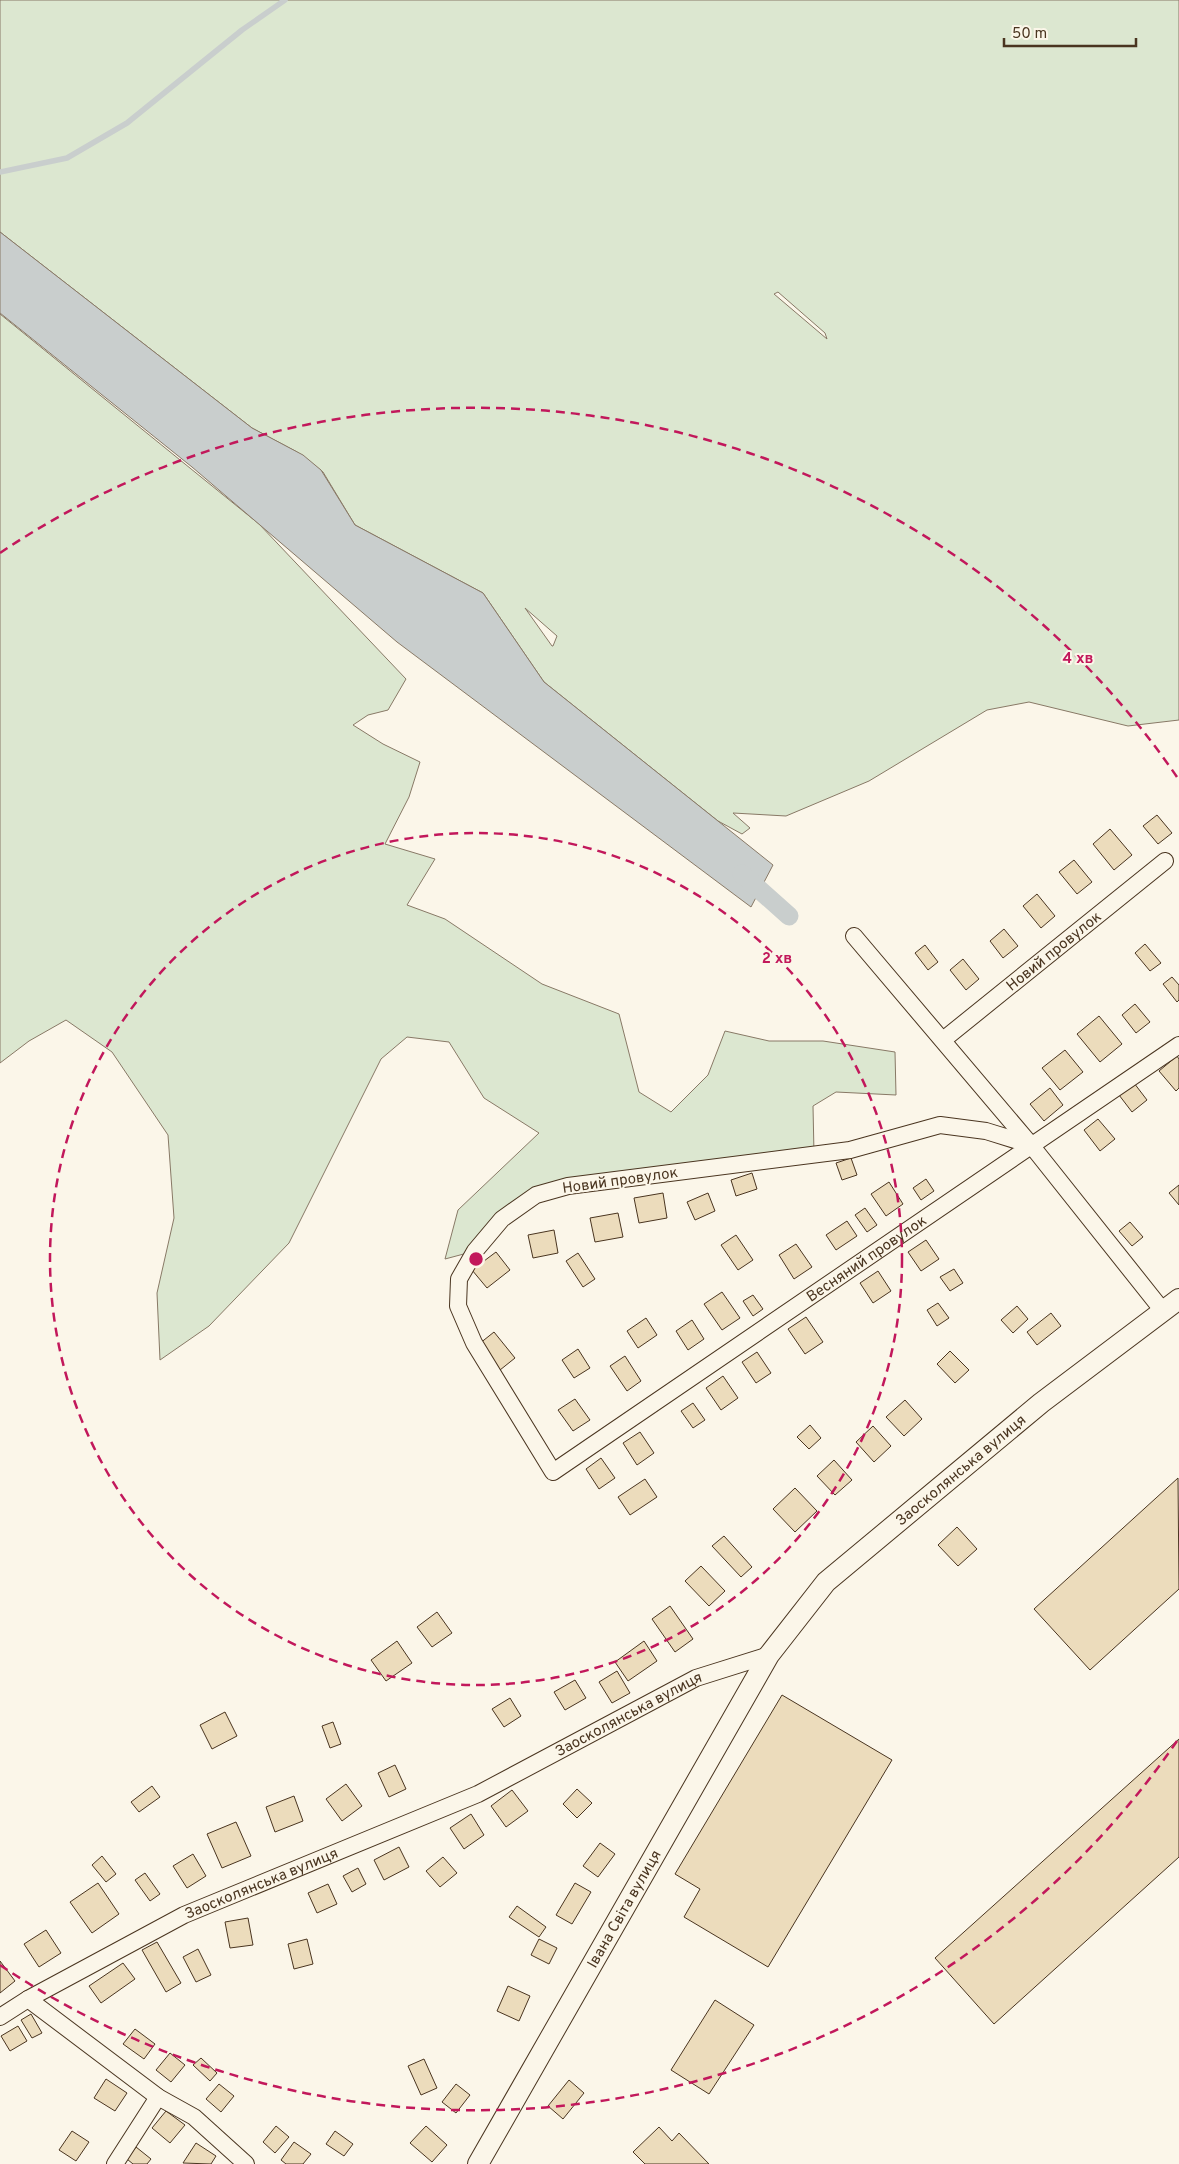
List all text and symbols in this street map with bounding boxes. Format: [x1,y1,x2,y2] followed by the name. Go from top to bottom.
[1004,15,1136,47] scale bar
[1012,25,1047,44] text: 50 m
[1063,650,1094,669] text: 4 хв
[1003,908,1106,996] street label: Новий провулок
[762,950,792,969] text: 2 хв
[561,1164,679,1199] street label: Новий провулок
[803,1212,931,1307] street label: Весняний провулок
[467,1250,485,1268] centre of rings
[892,1411,1031,1531] street label: Заосколянська вулиця
[552,1669,705,1762] street label: Заосколянська вулиця
[182,1845,341,1925] street label: Заосколянська вулиця
[584,1847,666,1972] street label: Івана Світа вулиця

